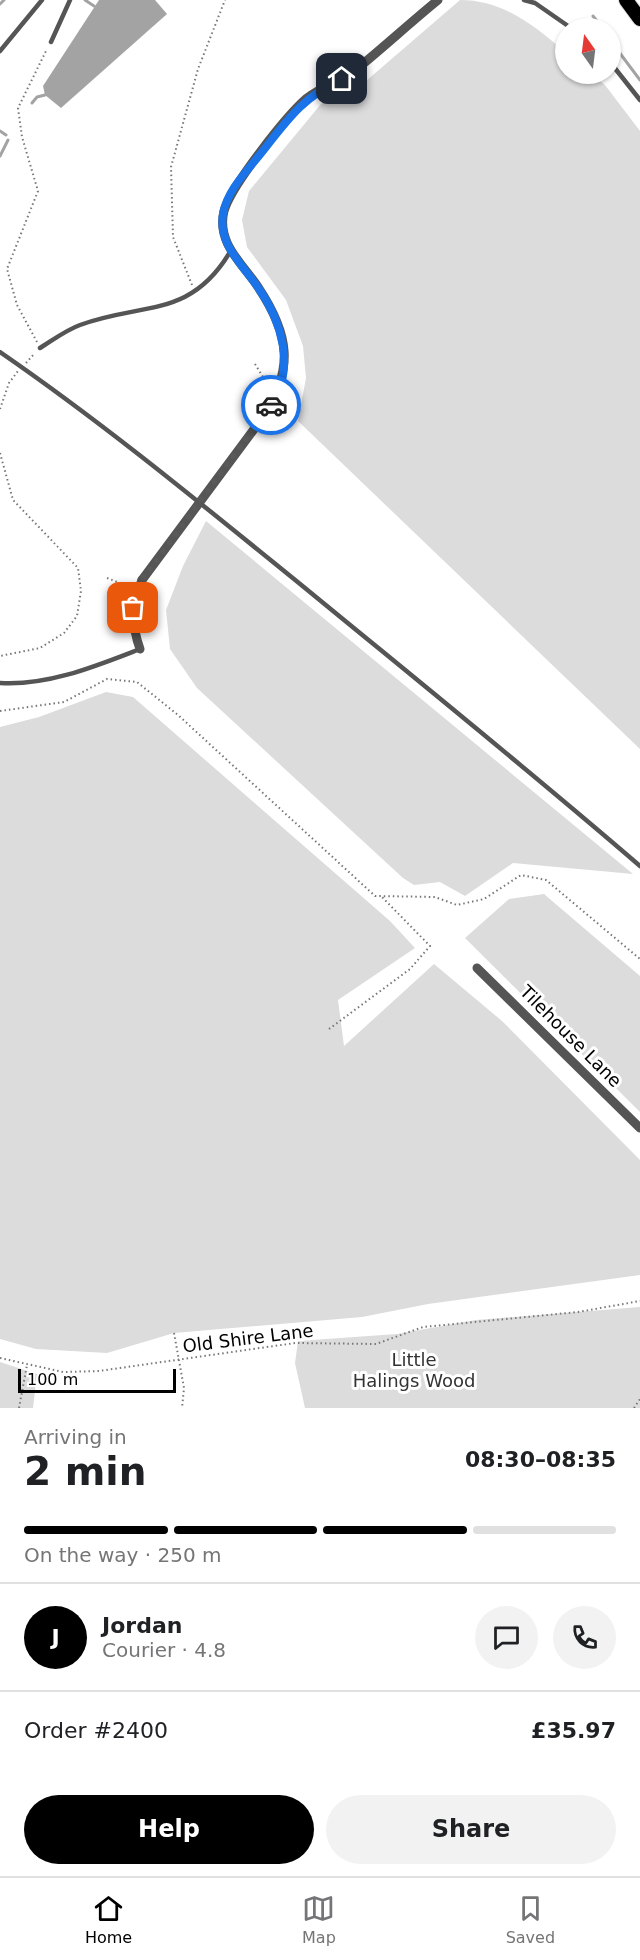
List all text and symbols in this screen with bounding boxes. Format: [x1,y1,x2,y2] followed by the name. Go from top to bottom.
[555,18,621,84] north arrow
[555,18,621,84] map controls
[316,53,367,104] pin
[325,62,358,95] icon: home
[241,375,301,435] courier
[255,389,288,422] icon: car
[107,582,158,633] pin
[116,591,149,624] icon: bag
[515,980,626,1091] street label: Tilehouse Lane
[181,1320,315,1356] street label: Old Shire Lane
[353,1349,475,1391] park label: Little Halings Wood
[18,1366,176,1394] scale bar
[27,1370,78,1389] text: 100 m
[24,1425,127,1449] text: Arriving in
[465,1447,616,1472] text: 08:30–08:35
[24,1449,146,1494] text: 2 min
[24,1543,222,1567] text: On the way · 250 m
[475,1606,538,1669] button: chat
[553,1606,616,1669] button: phone
[102,1613,182,1638] text: Jordan
[51,1625,60,1650] text: J
[102,1638,226,1662] text: Courier · 4.8
[24,1718,168,1743] text: Order #2400
[531,1718,616,1743] text: £35.97
[24,1795,314,1864] button: Help
[326,1795,616,1864] button: Share
[85,1892,132,1947] tab: Home
[302,1892,336,1947] tab: Map
[506,1892,555,1947] tab: Saved

